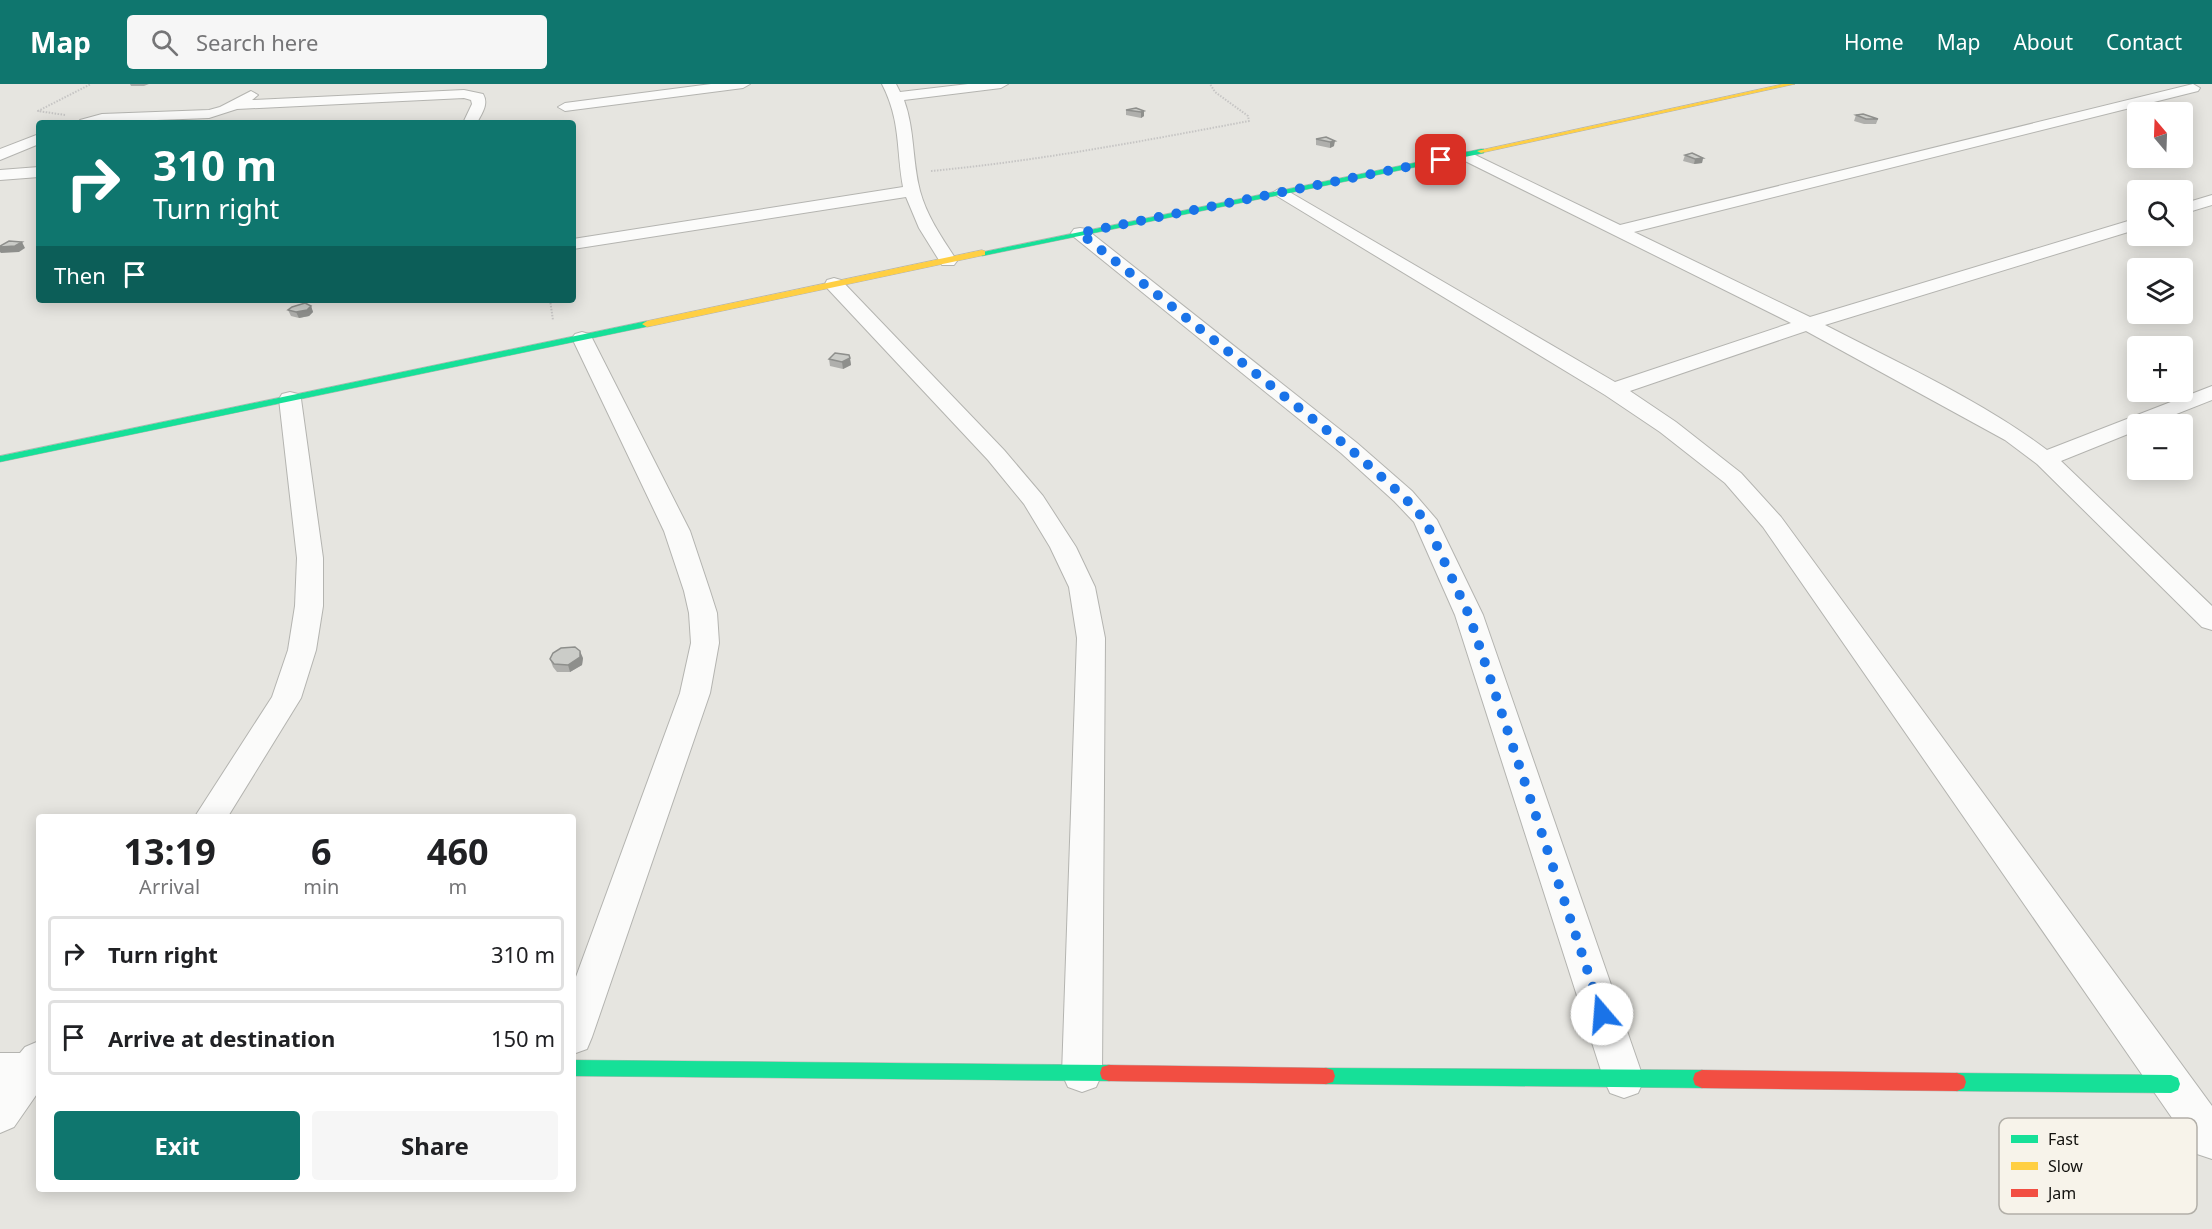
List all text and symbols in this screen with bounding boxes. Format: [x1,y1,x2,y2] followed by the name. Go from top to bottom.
[127,15,547,69] search box
[30,23,91,61] text: Map
[148,26,181,59] icon: search
[196,27,318,57] text: Search here
[1844,28,1904,56] text: Home
[1937,28,1980,56] text: Map
[2013,28,2073,56] text: About
[2106,28,2182,56] text: Contact
[2127,102,2193,168] north arrow
[2127,102,2193,480] map controls
[1415,134,1466,185] pin
[153,136,277,193] text: 310 m
[1424,143,1457,176] icon: arrive
[54,144,132,222] icon: right
[2127,180,2193,246] button: search
[153,190,279,227] text: Turn right
[118,258,151,291] icon: arrive
[2127,258,2193,324] button: layers
[54,260,106,290] text: Then
[2127,336,2193,402] button: +
[2127,414,2193,480] button: −
[123,827,216,876] text: 13:19
[311,827,332,876] text: 6
[427,827,489,876] text: 460
[139,873,200,900] text: Arrival
[303,873,339,900] text: min
[448,873,467,900] text: m
[57,937,90,970] icon: right
[108,939,218,969] text: Turn right
[491,939,555,969] text: 310 m
[1570,982,1634,1046] position arrow
[57,1021,90,1054] icon: arrive
[108,1023,335,1053] text: Arrive at destination
[491,1023,555,1053] text: 150 m
[54,1111,300,1180] button: Exit
[312,1111,558,1180] button: Share
[1999,1118,2197,1214] legend
[2048,1128,2079,1150] text: Fast
[2048,1155,2083,1177] text: Slow
[2046,1182,2076,1204] text: Jam

